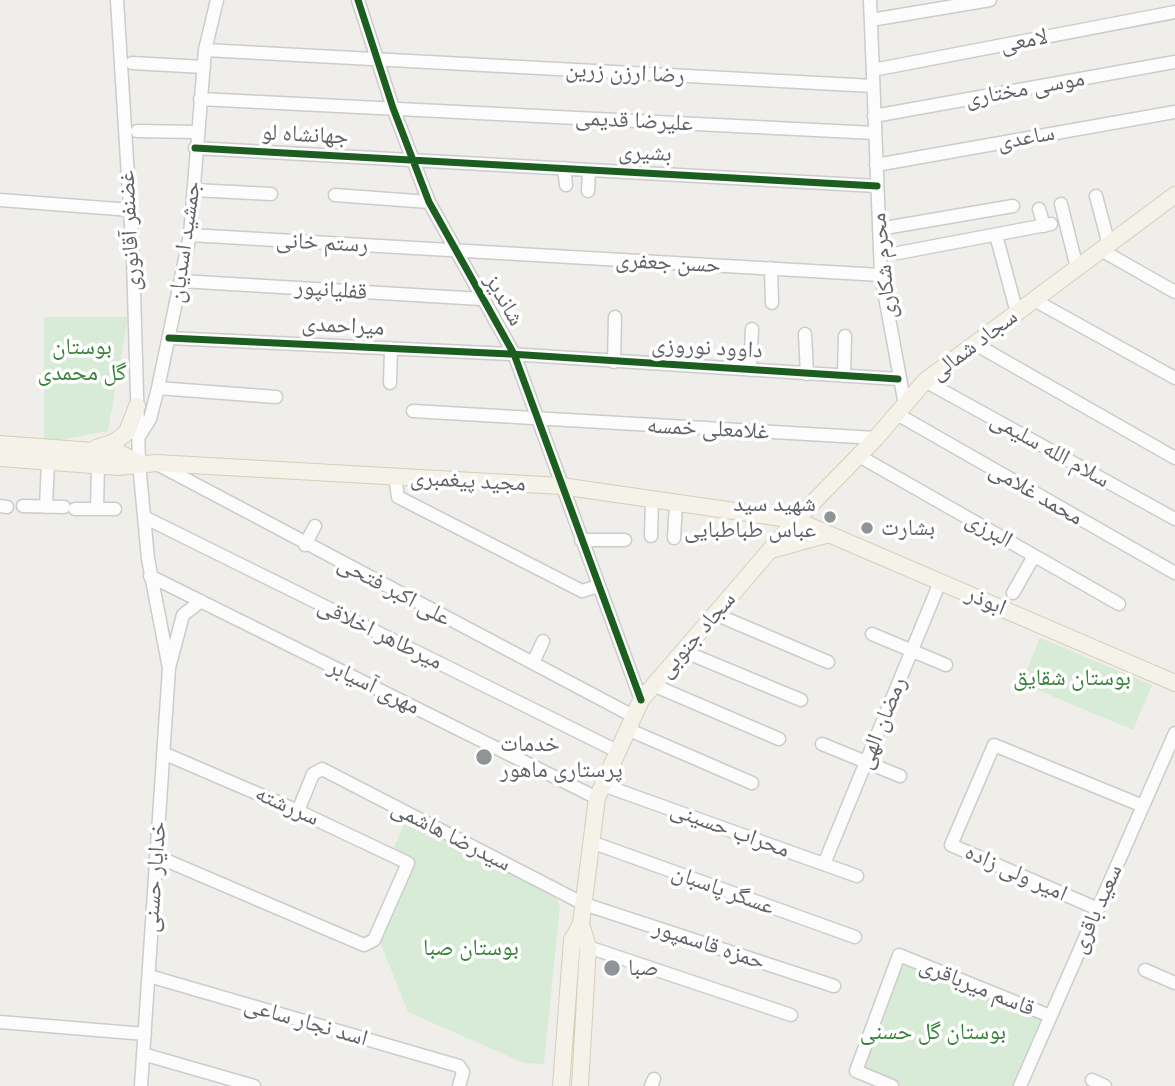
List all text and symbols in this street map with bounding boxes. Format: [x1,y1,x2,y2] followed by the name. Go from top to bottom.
[998,23,1050,59] street label: لامعی
[565,56,685,90] street label: رضا ارزن زرین
[963,65,1087,113] street label: موسی مختاری
[574,104,694,138] street label: علیرضا قدیمی
[261,119,349,151] street label: جهانشاه لو
[995,119,1057,157] street label: ساعدی
[618,138,672,168] street label: بشیری
[113,170,147,292] street label: غضنفر آقانوری
[163,179,207,305] street label: جمشید اسدیان
[865,212,903,320] street label: محرم شکاری
[275,227,369,259] street label: رستم خانی
[615,246,721,280] street label: حسن جعفری
[478,269,530,331] street label: شاندیز
[294,274,368,306] street label: قفلیانپور
[925,303,1023,387] street label: سجاد شمالی
[301,310,385,342] street label: میراحمدی
[651,331,763,365] street label: داوود نوروزی
[37,333,127,387] park label: بوستان گل محمدی
[986,406,1114,494] street label: سلام الله سلیمی
[646,412,770,446] street label: غلامعلی خمسه
[984,456,1088,532] street label: محمد غلامی
[409,464,527,498] street label: مجید پیغمبری
[684,490,816,544] place label: شهید سید عباس طباطبایی
[961,506,1017,554] street label: البرزی
[822,509,838,525] marker: شهید سید عباس طباطبایی
[881,514,935,542] place label: بشارت
[859,520,875,536] marker: بشارت
[333,550,455,632] street label: علی اکبر فتحی
[962,580,1010,622] street label: ابوذر
[652,586,742,684] street label: سجاد جنوبی
[313,592,447,676] street label: میرطاهر اخلاقی
[324,653,424,721] street label: مهری آسیابر
[1013,664,1131,692] park label: بوستان شقایق
[851,673,913,773] street label: رمضان الهی
[500,730,623,784] place label: خدمات پرستاری ماهور
[474,747,494,767] marker: خدمات پرستاری ماهور
[251,780,323,832] street label: سررشته
[387,794,515,878] street label: سیدرضا هاشمی
[667,796,793,864] street label: محراب حسینی
[137,820,173,934] street label: خدایار حسنی
[961,838,1071,908] street label: امیر ولی زاده
[668,859,778,921] street label: عسگر پاسبان
[1065,860,1129,958] street label: سعید باقری
[649,914,769,976] street label: حمزه قاسمپور
[423,934,519,962] park label: بوستان صبا
[915,951,1039,1023] street label: قاسم میرباقری
[628,954,659,982] place label: صبا
[602,958,622,978] marker: صبا
[241,991,371,1053] street label: اسد نجار ساعی
[860,1018,1006,1046] park label: بوستان گل حسنی

